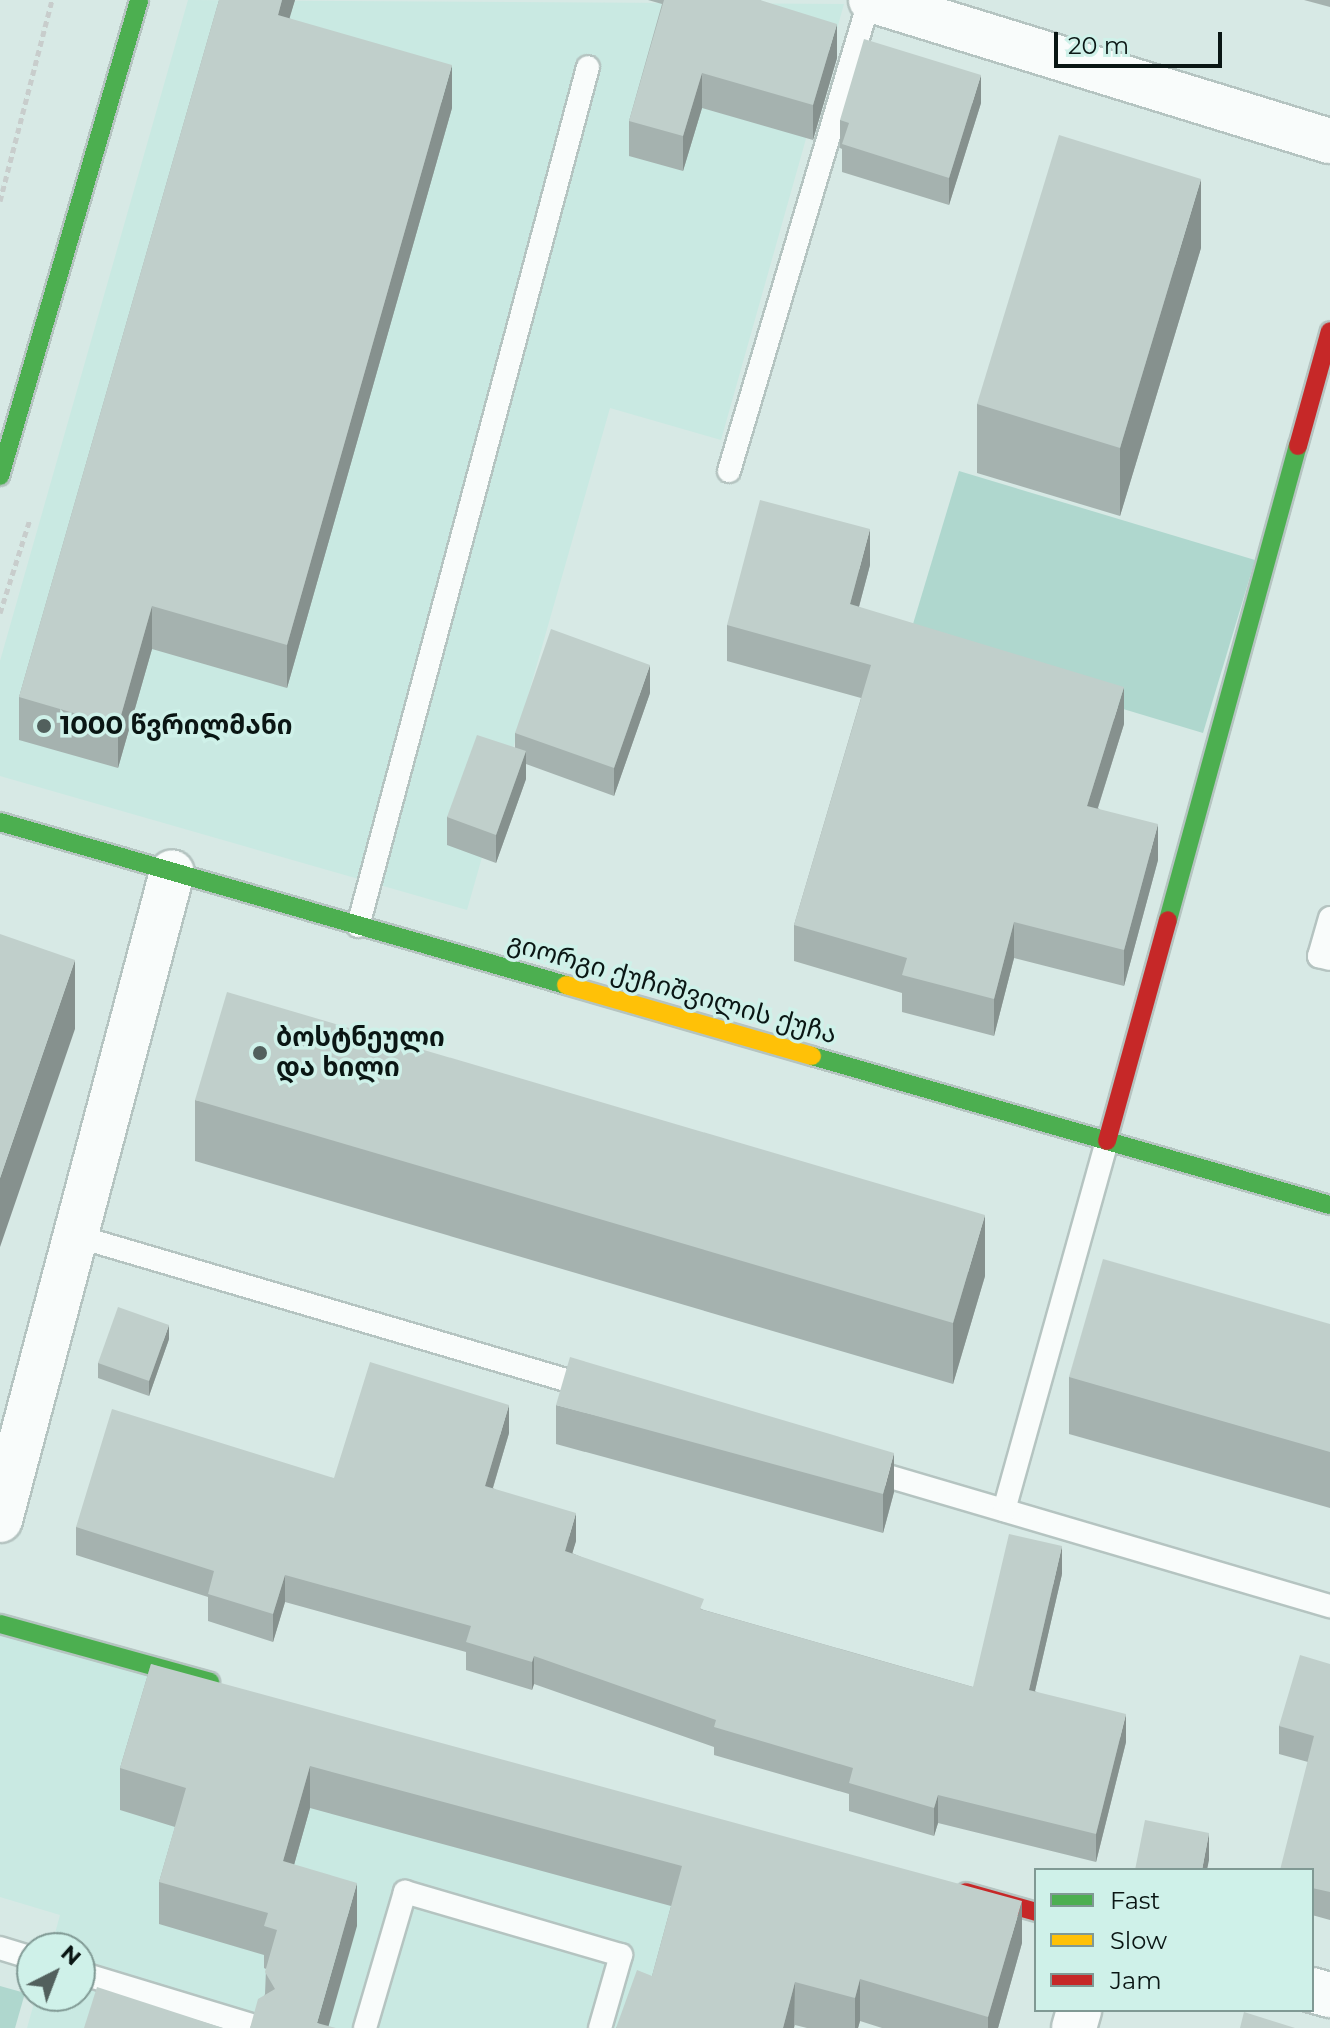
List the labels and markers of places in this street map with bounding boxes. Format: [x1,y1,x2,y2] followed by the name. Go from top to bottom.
[60,710,293,742] place label: 1000 წვრილმანი
[35,717,53,735] marker: 1000 წვრილმანი
[276,1022,445,1084] place label: ბოსტნეული და ხილი
[251,1044,269,1062] marker: ბოსტნეული და ხილი

